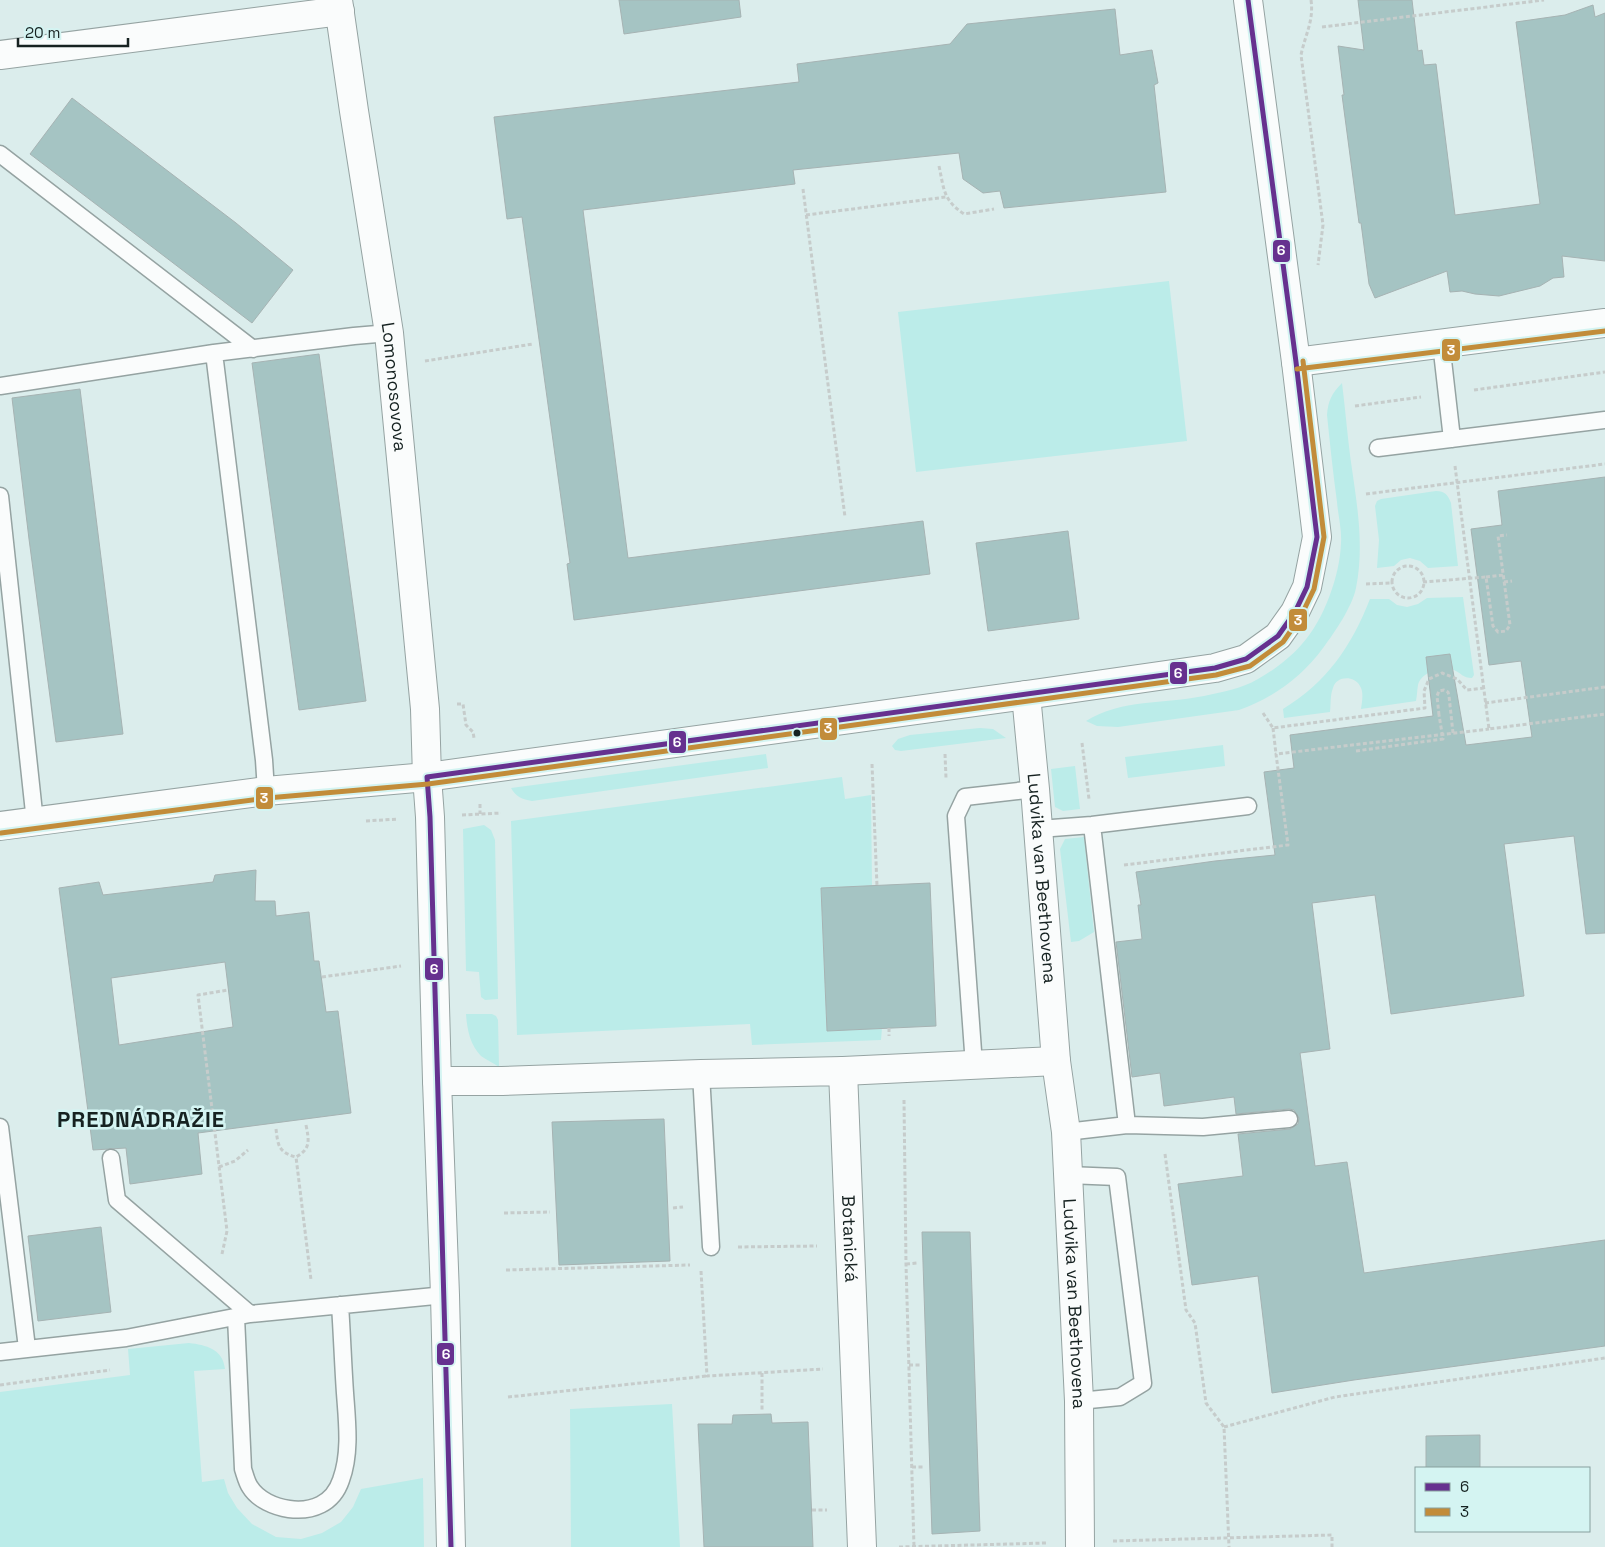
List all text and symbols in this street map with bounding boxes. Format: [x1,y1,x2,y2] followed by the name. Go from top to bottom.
[18,15,128,47] scale bar
[25,23,60,42] text: 20 m
[1272,239,1291,263] line badge: 6
[1277,241,1286,259] text: 6
[376,320,412,453] street label: Lomonosovova
[1441,338,1461,362] line badge: 3
[1447,341,1455,359] text: 3
[1288,608,1308,632] line badge: 3
[1294,611,1302,629] text: 3
[1169,661,1188,685] line badge: 6
[1174,664,1183,682] text: 6
[819,717,838,741] line badge: 3
[824,719,832,737] text: 3
[792,728,802,738] unlabelled marker
[668,730,687,754] line badge: 6
[673,733,682,751] text: 6
[1023,772,1062,984] street label: Ludvika van Beethovena
[255,786,274,810] line badge: 3
[260,789,268,807] text: 3
[424,957,444,981] line badge: 6
[430,960,439,978] text: 6
[57,1105,225,1133] district label: PREDNÁDRAŽIE
[837,1195,863,1283] street label: Botanická
[1058,1198,1091,1409] street label: Ludvika van Beethovena
[436,1342,455,1366] line badge: 6
[442,1345,451,1363] text: 6
[1415,1467,1590,1532] legend
[1460,1477,1469,1496] text: 6
[1460,1502,1469,1521] text: 3

